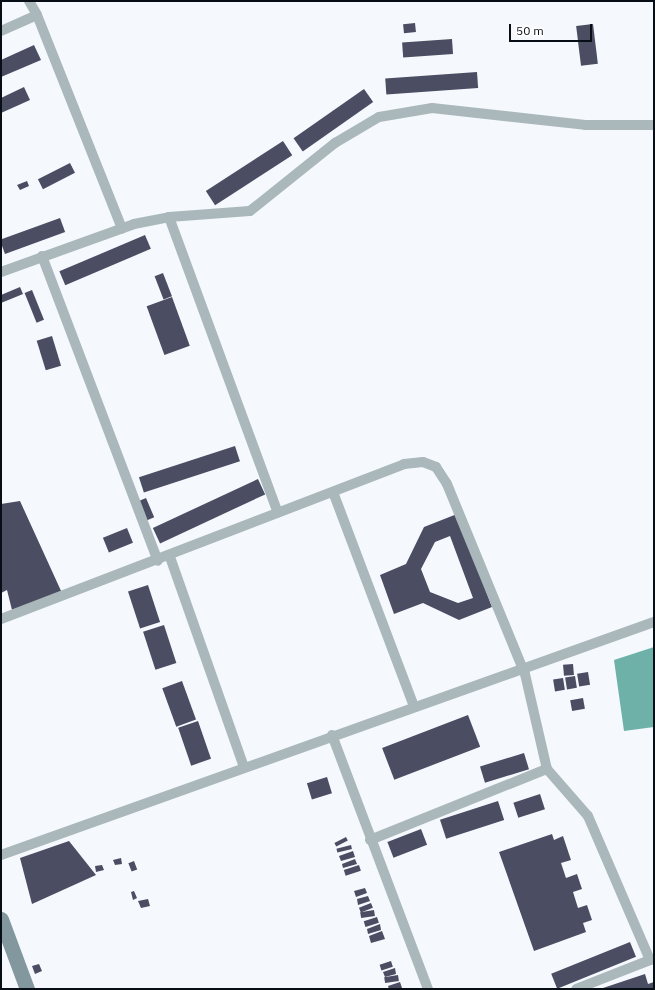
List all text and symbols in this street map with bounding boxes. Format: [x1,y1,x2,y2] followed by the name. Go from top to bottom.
[511,16,594,42] scale bar
[516,23,544,38] text: 50 m

